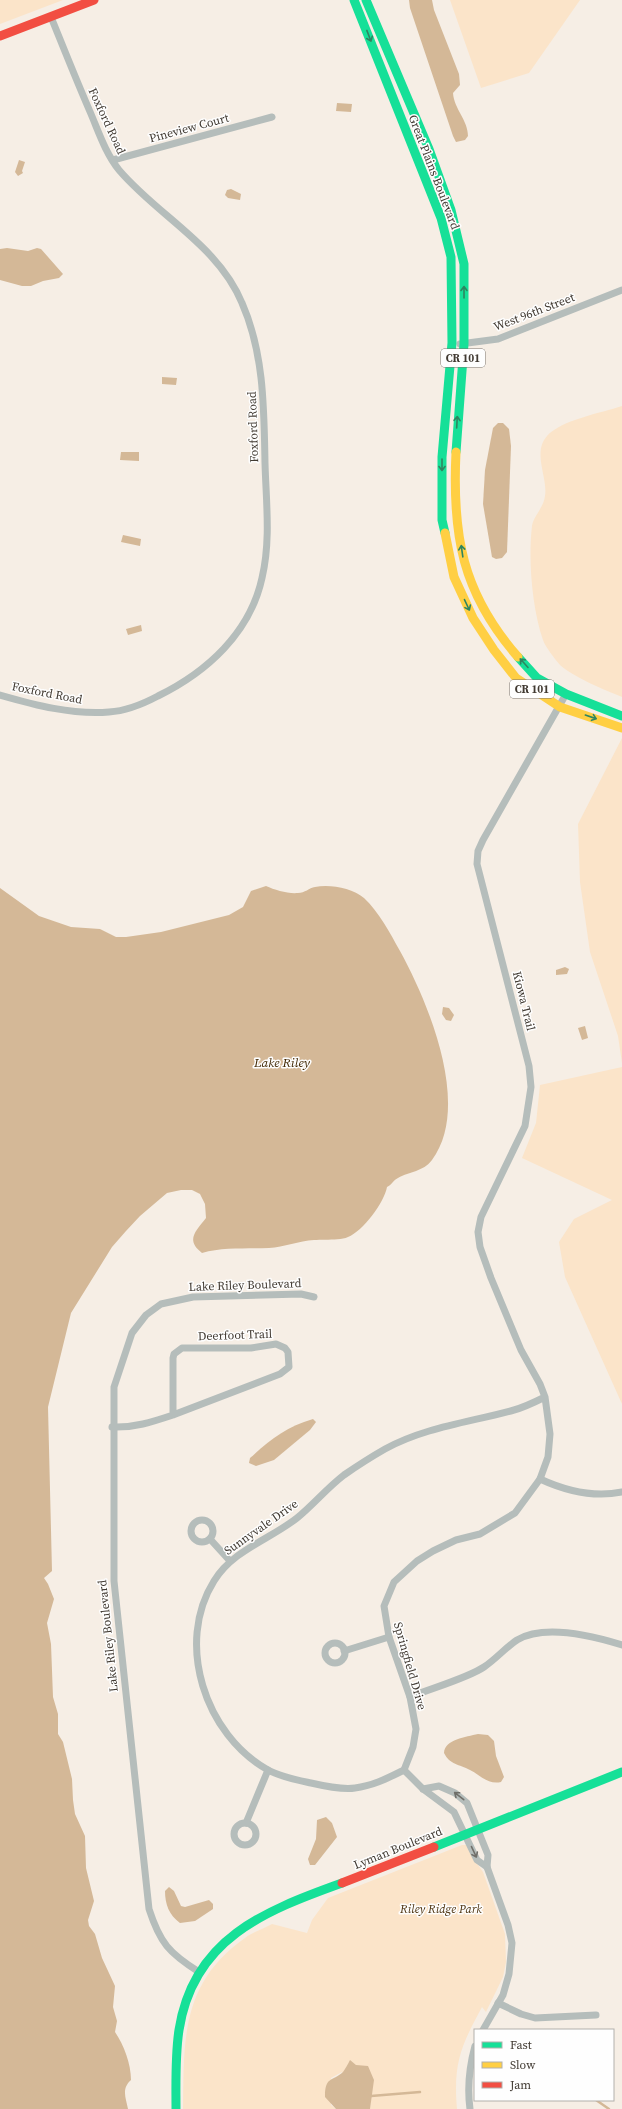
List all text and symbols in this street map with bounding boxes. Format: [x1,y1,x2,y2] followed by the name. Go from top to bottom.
[365,30,373,42] one-way arrow
[85,85,129,157] street label: Foxford Road
[147,110,231,146] street label: Pineview Court
[405,112,463,232] street label: Great Plains Boulevard
[460,286,468,299] one-way arrow
[491,289,577,335] street label: West 96th Street
[441,349,485,367] road number: CR 101
[244,391,262,463] street label: Foxford Road
[454,416,461,429] one-way arrow
[438,458,446,471] one-way arrow
[458,545,466,558] one-way arrow
[464,599,472,611] one-way arrow
[519,658,529,668] one-way arrow
[10,678,84,708] street label: Foxford Road
[510,680,554,698] road number: CR 101
[584,714,597,721] one-way arrow
[509,970,539,1033] street label: Kiowa Trail
[253,1054,311,1071] water label: Lake Riley
[188,1275,302,1295] street label: Lake Riley Boulevard
[197,1326,273,1344] street label: Deerfoot Trail
[221,1496,301,1558] street label: Sunnyvale Drive
[94,1579,122,1693] street label: Lake Riley Boulevard
[390,1620,430,1712] street label: Springfield Drive
[454,1792,465,1801] one-way arrow
[351,1823,445,1873] street label: Lyman Boulevard
[471,1846,478,1858] one-way arrow
[399,1901,482,1917] park label: Riley Ridge Park
[474,2029,614,2101] legend
[510,2037,532,2053] text: Fast
[510,2057,536,2073] text: Slow
[509,2077,531,2093] text: Jam

